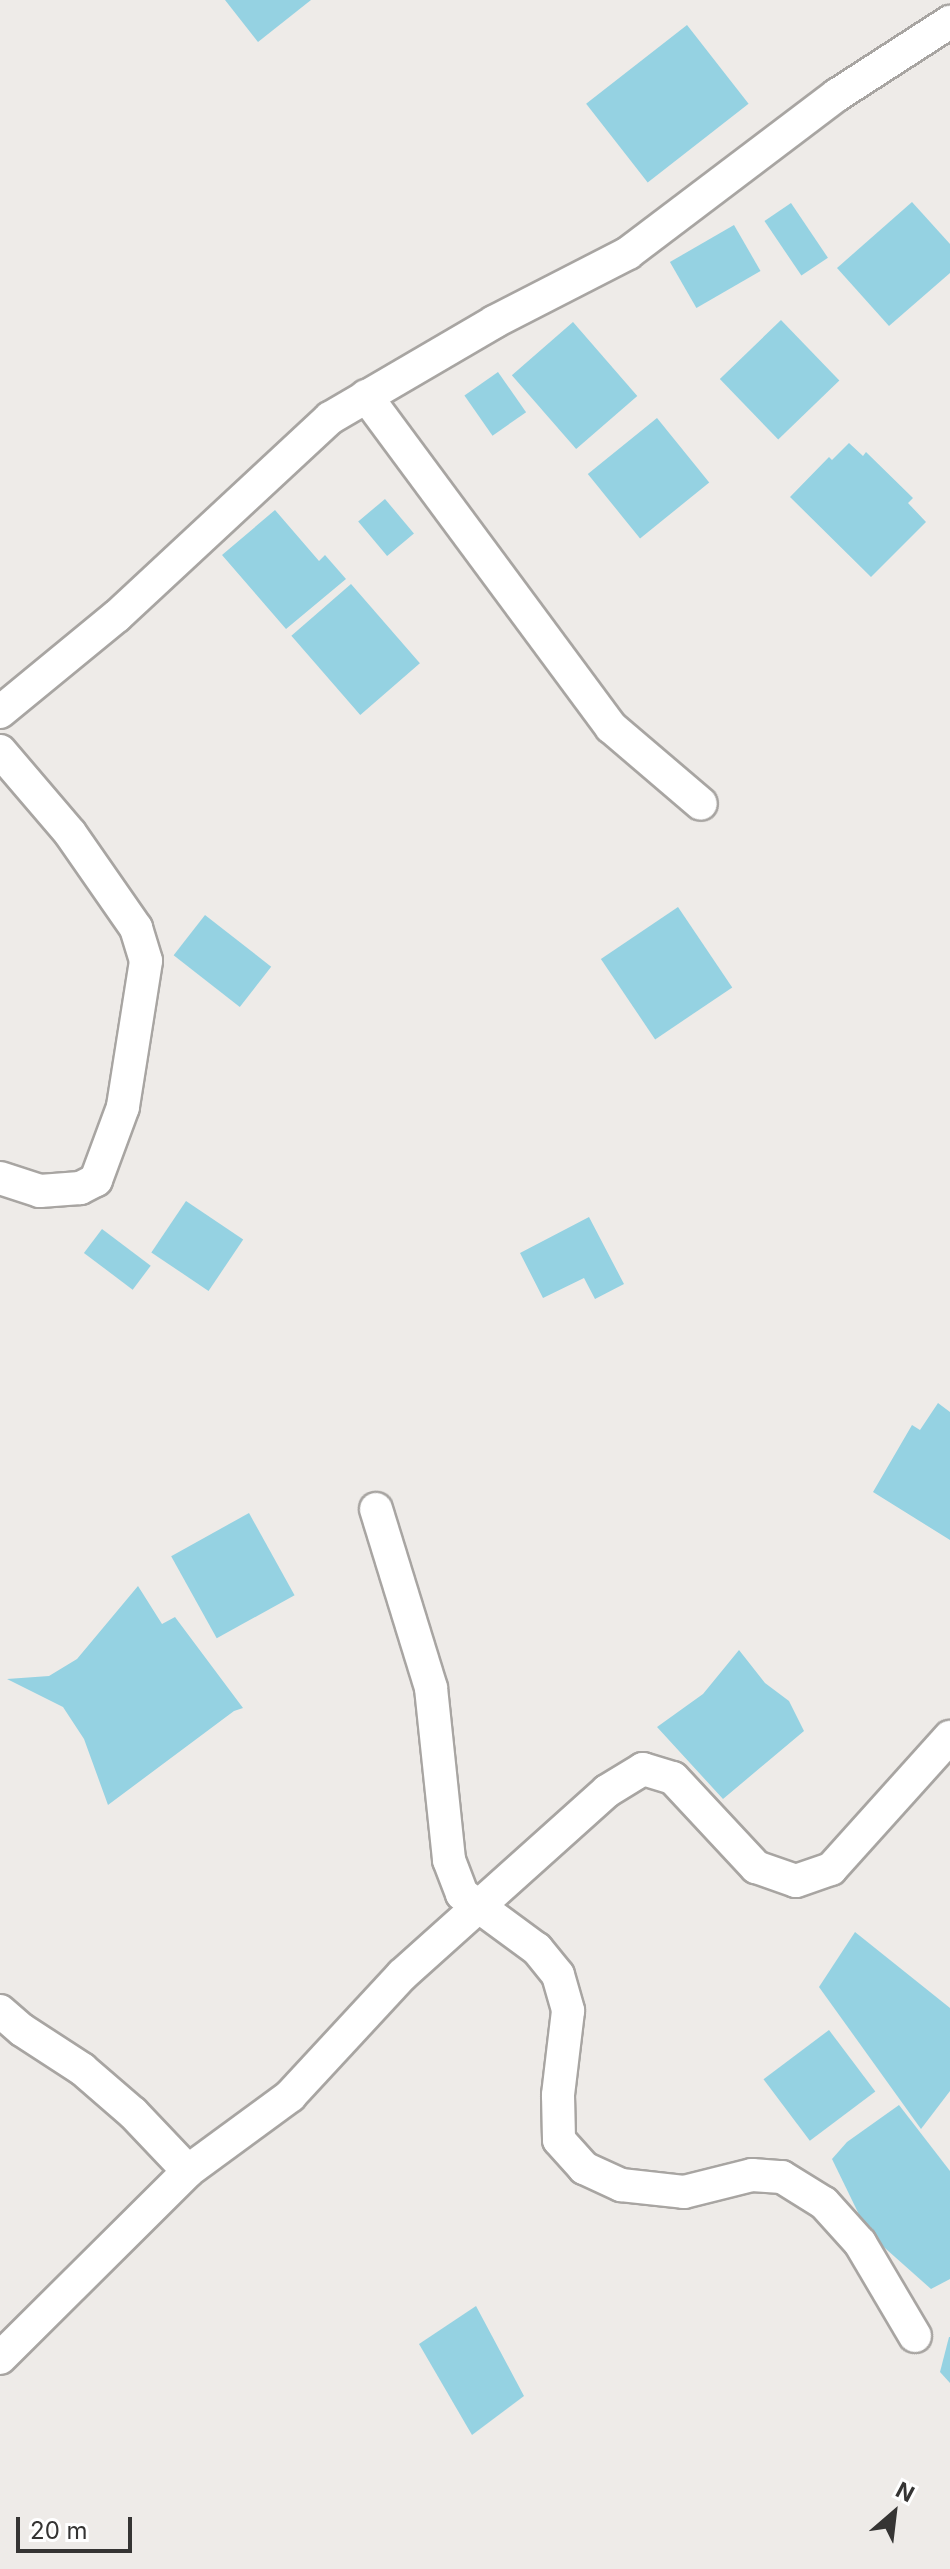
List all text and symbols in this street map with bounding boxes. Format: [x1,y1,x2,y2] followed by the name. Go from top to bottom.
[854,2473,934,2553] north arrow
[892,2476,919,2507] text: N
[20,2501,136,2551] scale bar
[30,2516,88,2545] text: 20 m

